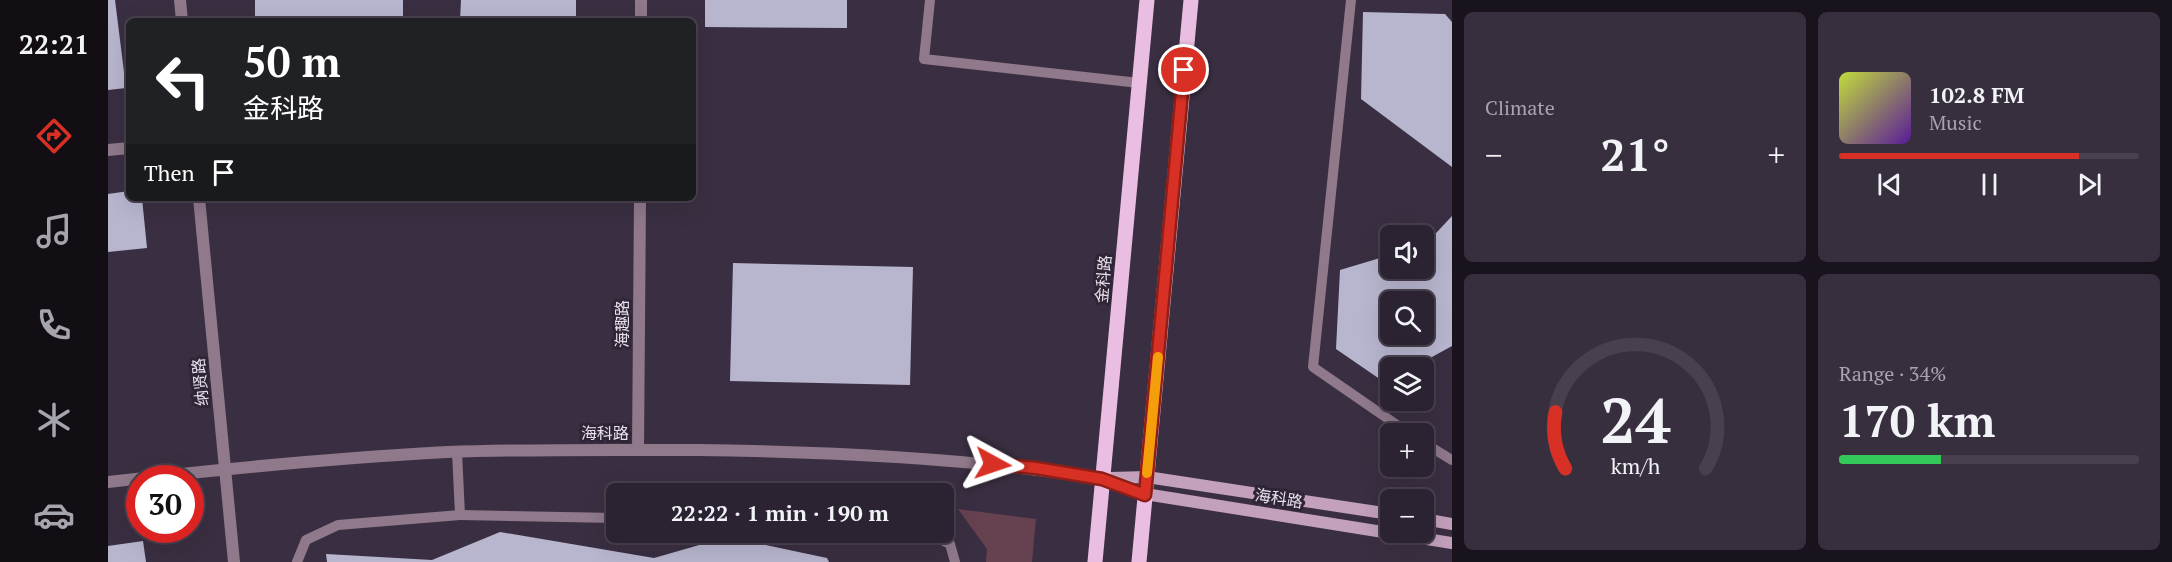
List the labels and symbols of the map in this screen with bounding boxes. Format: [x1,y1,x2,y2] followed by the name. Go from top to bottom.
[1158,44,1209,95] pin
[1090,254,1116,304] street label: 金科路
[611,300,633,348] street label: 海趣路
[187,357,213,407] street label: 纳贤路
[581,422,629,444] street label: 海科路
[961,432,1025,496] position arrow
[126,465,204,543] speed limit sign: 30
[1254,483,1304,513] street label: 海科路

